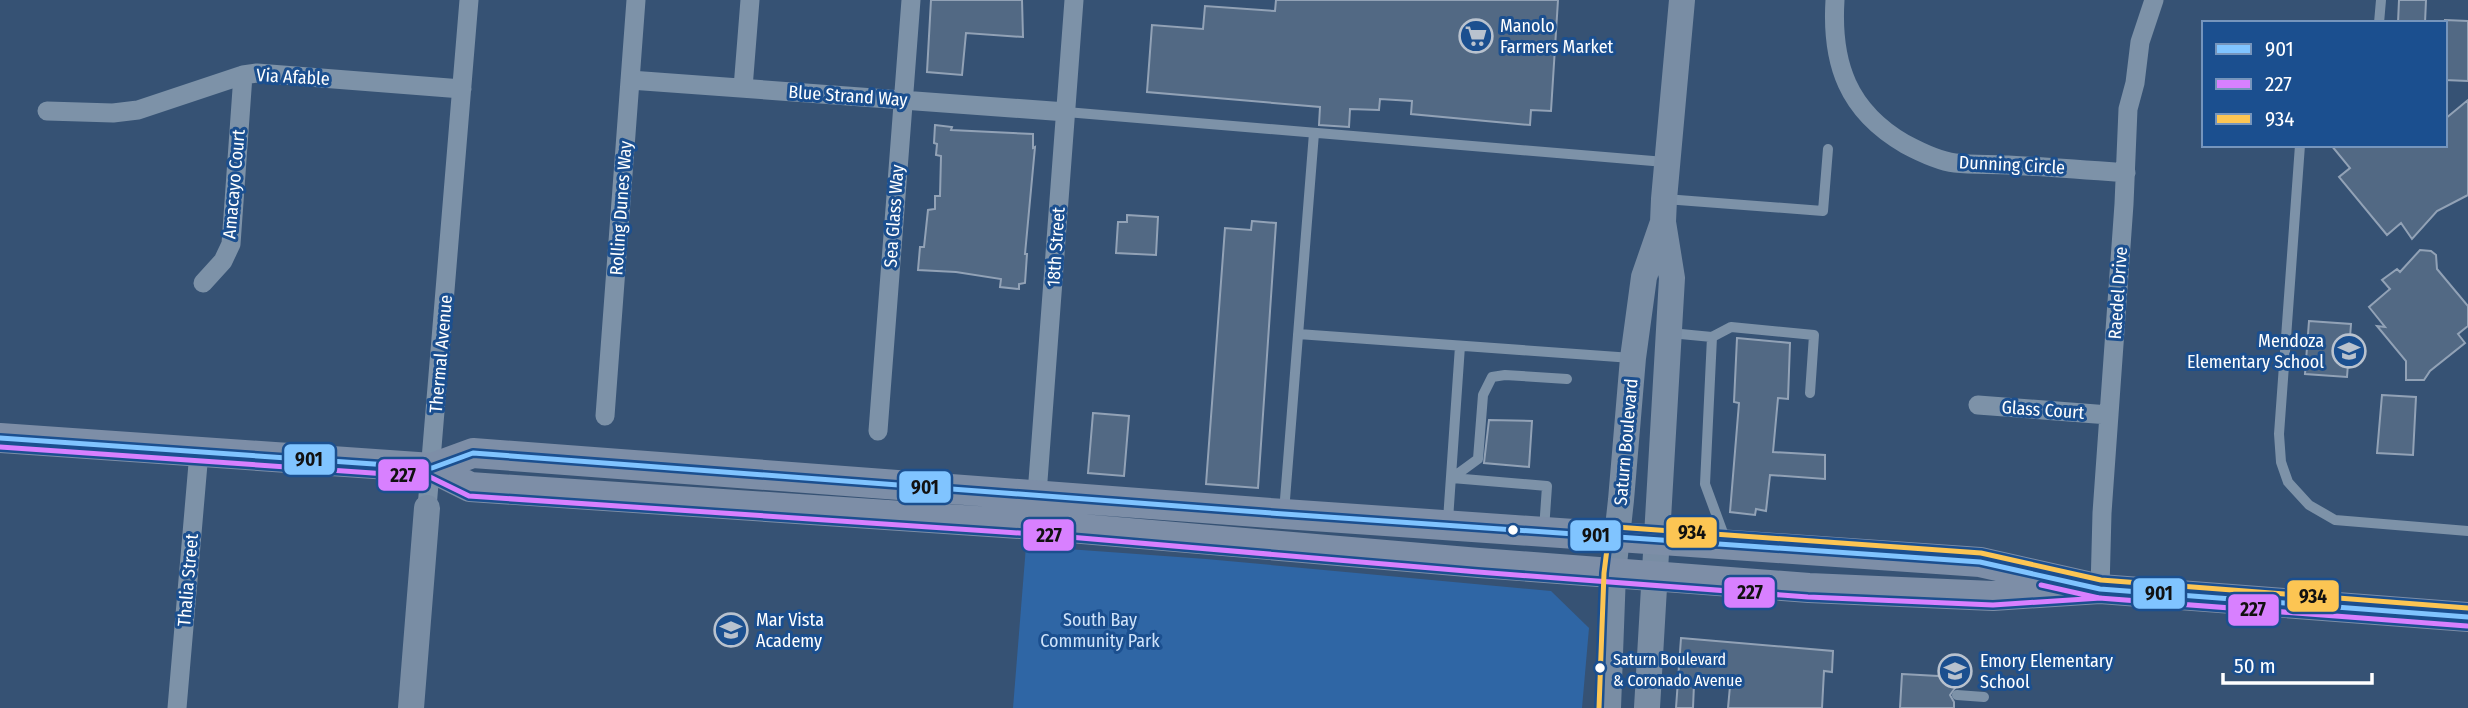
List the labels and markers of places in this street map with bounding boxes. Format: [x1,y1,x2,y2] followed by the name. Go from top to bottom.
[1500,15,1614,58] place label: Manolo Farmers Market
[1457,17,1495,55] supermarket icon: Manolo Farmers Market
[2187,330,2324,373] place label: Mendoza Elementary School
[2330,332,2368,370] school or university icon: Mendoza Elementary School
[1506,523,1520,537] unlabelled marker
[756,609,824,652] place label: Mar Vista Academy
[712,611,750,649] school or university icon: Mar Vista Academy
[1613,650,1742,690] place label: Saturn Boulevard & Coronado Avenue
[1980,650,2113,693] place label: Emory Elementary School
[1936,652,1974,690] school or university icon: Emory Elementary School
[1593,661,1607,675] marker: Saturn Boulevard & Coronado Avenue

